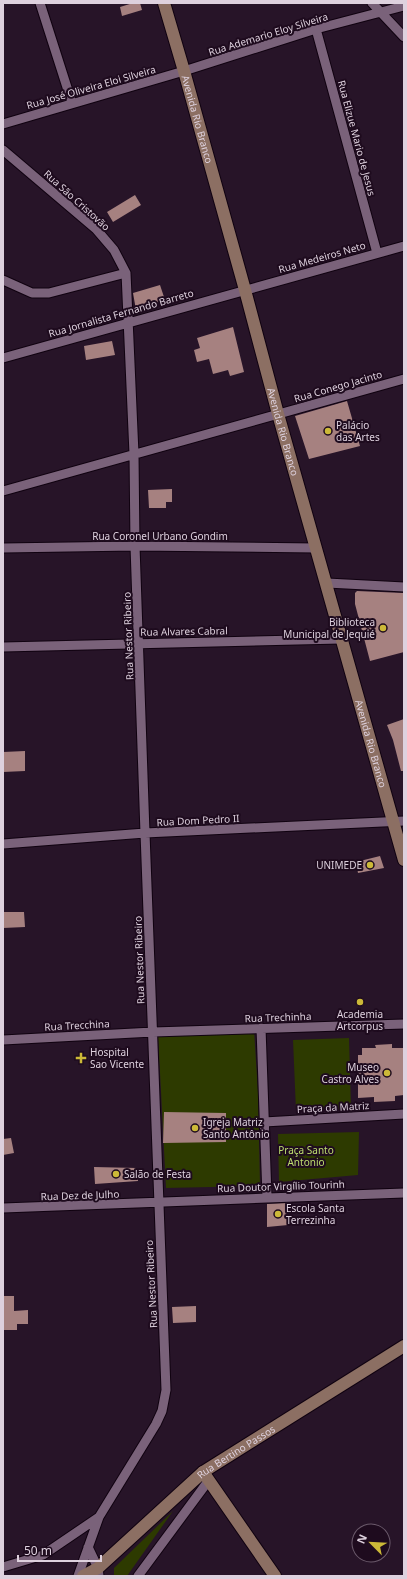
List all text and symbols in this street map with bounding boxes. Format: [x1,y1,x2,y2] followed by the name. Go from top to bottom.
[207,9,329,59] street label: Rua Ademario Eloy Silveira
[25,62,157,112] street label: Rua José Oliveira Eloi Silveira
[179,74,216,165] street label: Avenida Rio Branco
[335,79,379,197] street label: Rua Elizue Mario de Jesus
[41,167,113,233] street label: Rua São Cristovão
[277,238,367,276] street label: Rua Medeiros Neto
[47,286,195,340] street label: Rua Jornalista Fernando Barreto
[292,367,384,405] street label: Rua Conego Jacinto
[264,386,302,477] street label: Avenida Rio Branco
[336,418,380,444] place label: Palácio das Artes
[323,426,333,436] marker: Palácio das Artes
[92,529,228,543] street label: Rua Coronel Urbano Gondim
[119,592,137,680] street label: Rua Nestor Ribeiro
[283,615,375,641] place label: Biblioteca Municipal de Jequié
[140,623,228,639] street label: Rua Alvares Cabral
[378,623,388,633] marker: Biblioteca Municipal de Jequié
[352,698,390,789] street label: Avenida Rio Branco
[156,811,240,829] street label: Rua Dom Pedro II
[316,858,362,872] place label: UNIMEDE
[365,860,375,870] marker: UNIMEDE
[130,916,148,1004] street label: Rua Nestor Ribeiro
[355,997,365,1007] marker: Academia Artcorpus
[337,1007,383,1033] place label: Academia Artcorpus
[244,1009,312,1025] street label: Rua Trechinha
[44,1016,110,1034] street label: Rua Trecchina
[90,1045,145,1071] place label: Hospital Sao Vicente
[75,1052,87,1064] marker: Hospital Sao Vicente
[322,1060,379,1086] place label: Museo Castro Alves
[382,1068,392,1078] marker: Museo Castro Alves
[296,1098,370,1116] street label: Praça da Matriz
[203,1115,270,1141] place label: Igreja Matriz Santo Antônio
[190,1123,200,1133] marker: Igreja Matriz Santo Antônio
[278,1143,334,1169] park label: Praça Santo Antonio
[124,1167,191,1181] place label: Salão de Festa
[111,1169,121,1179] marker: Salão de Festa
[217,1177,345,1195] street label: Rua Doutor Virgílio Tourinh
[40,1187,120,1203] street label: Rua Dez de Julho
[286,1201,345,1227] place label: Escola Santa Terrezinha
[273,1209,283,1219] marker: Escola Santa Terrezinha
[142,1240,160,1328] street label: Rua Nestor Ribeiro
[194,1421,278,1481] street label: Rua Bertino Passos
[351,1523,391,1563] north arrow
[353,1532,370,1546] text: N
[18,1537,101,1563] scale bar
[24,1542,52,1559] text: 50 m

